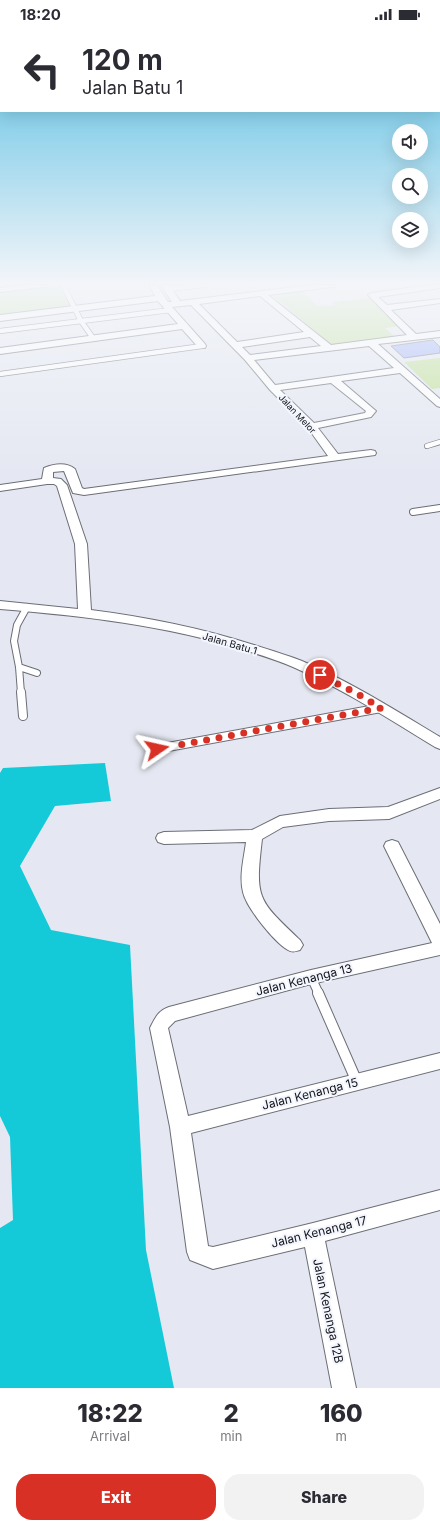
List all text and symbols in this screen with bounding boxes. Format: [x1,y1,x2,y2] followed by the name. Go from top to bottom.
[20,5,61,24] text: 18:20
[82,43,163,77] text: 120 m
[16,44,68,96] icon: left
[82,77,183,98] text: Jalan Batu 1
[392,124,428,248] map controls
[392,124,428,160] button: sound
[392,168,428,204] button: search
[392,212,428,248] button: layers
[276,392,319,436] street label: Jalan Melor
[201,629,259,657] street label: Jalan Batu 1
[303,658,337,692] pin
[309,664,331,686] icon: arrive
[136,728,178,770] position arrow
[254,960,354,999] street label: Jalan Kenanga 13
[260,1074,360,1113] street label: Jalan Kenanga 15
[269,1212,369,1251] street label: Jalan Kenanga 17
[310,1257,347,1365] street label: Jalan Kenanga 12B
[77,1399,143,1428] text: 18:22
[224,1399,239,1428] text: 2
[320,1399,363,1428] text: 160
[90,1428,130,1444] text: Arrival
[220,1428,242,1444] text: min
[335,1428,347,1444] text: m
[16,1474,216,1520] button: Exit
[224,1474,424,1520] button: Share

